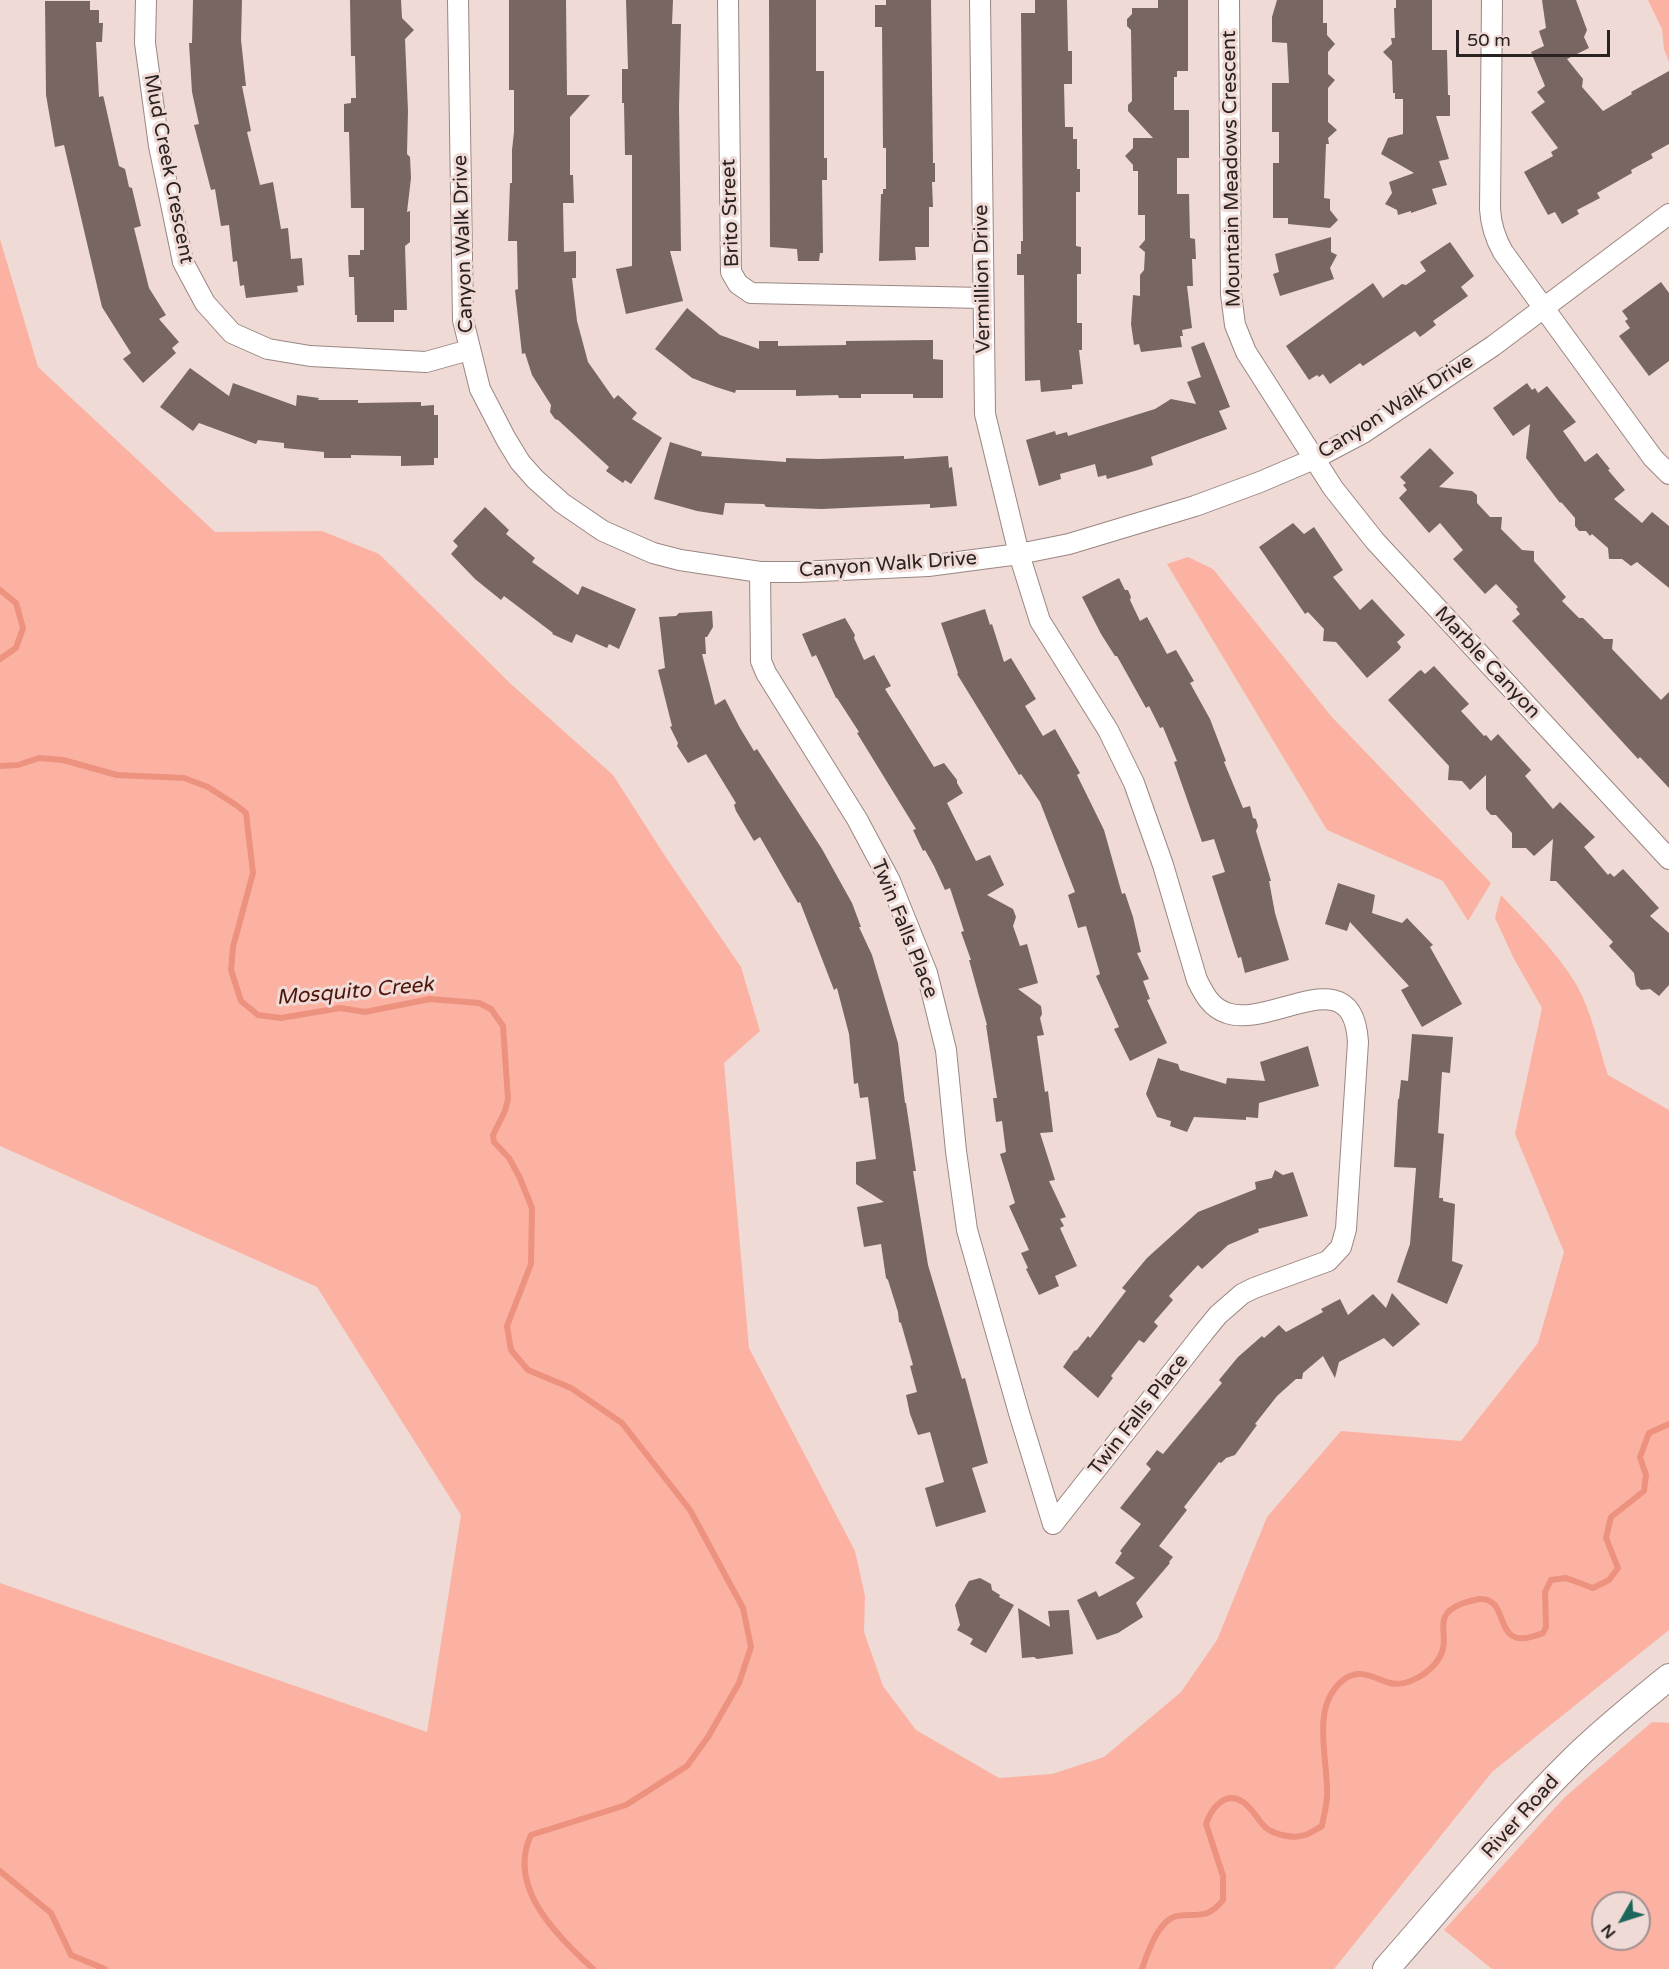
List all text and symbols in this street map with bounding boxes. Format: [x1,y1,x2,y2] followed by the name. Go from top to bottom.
[1459,18,1614,56] scale bar
[1467,29,1511,51] text: 50 m
[1218,30,1246,308] street label: Mountain Meadows Crescent
[138,72,198,266] street label: Mud Creek Crescent
[449,154,479,334] street label: Canyon Walk Drive
[717,158,745,268] street label: Brito Street
[970,204,996,354] street label: Vermillion Drive
[1314,350,1478,464] street label: Canyon Walk Drive
[798,547,978,583] street label: Canyon Walk Drive
[1429,602,1545,724] street label: Marble Canyon
[865,856,943,1002] street label: Twin Falls Place
[275,973,435,1011] water label: Mosquito Creek
[1084,1350,1194,1480] street label: Twin Falls Place
[1477,1770,1565,1864] street label: River Road
[1591,1891,1651,1951] north arrow
[1597,1920,1620,1942] text: N

